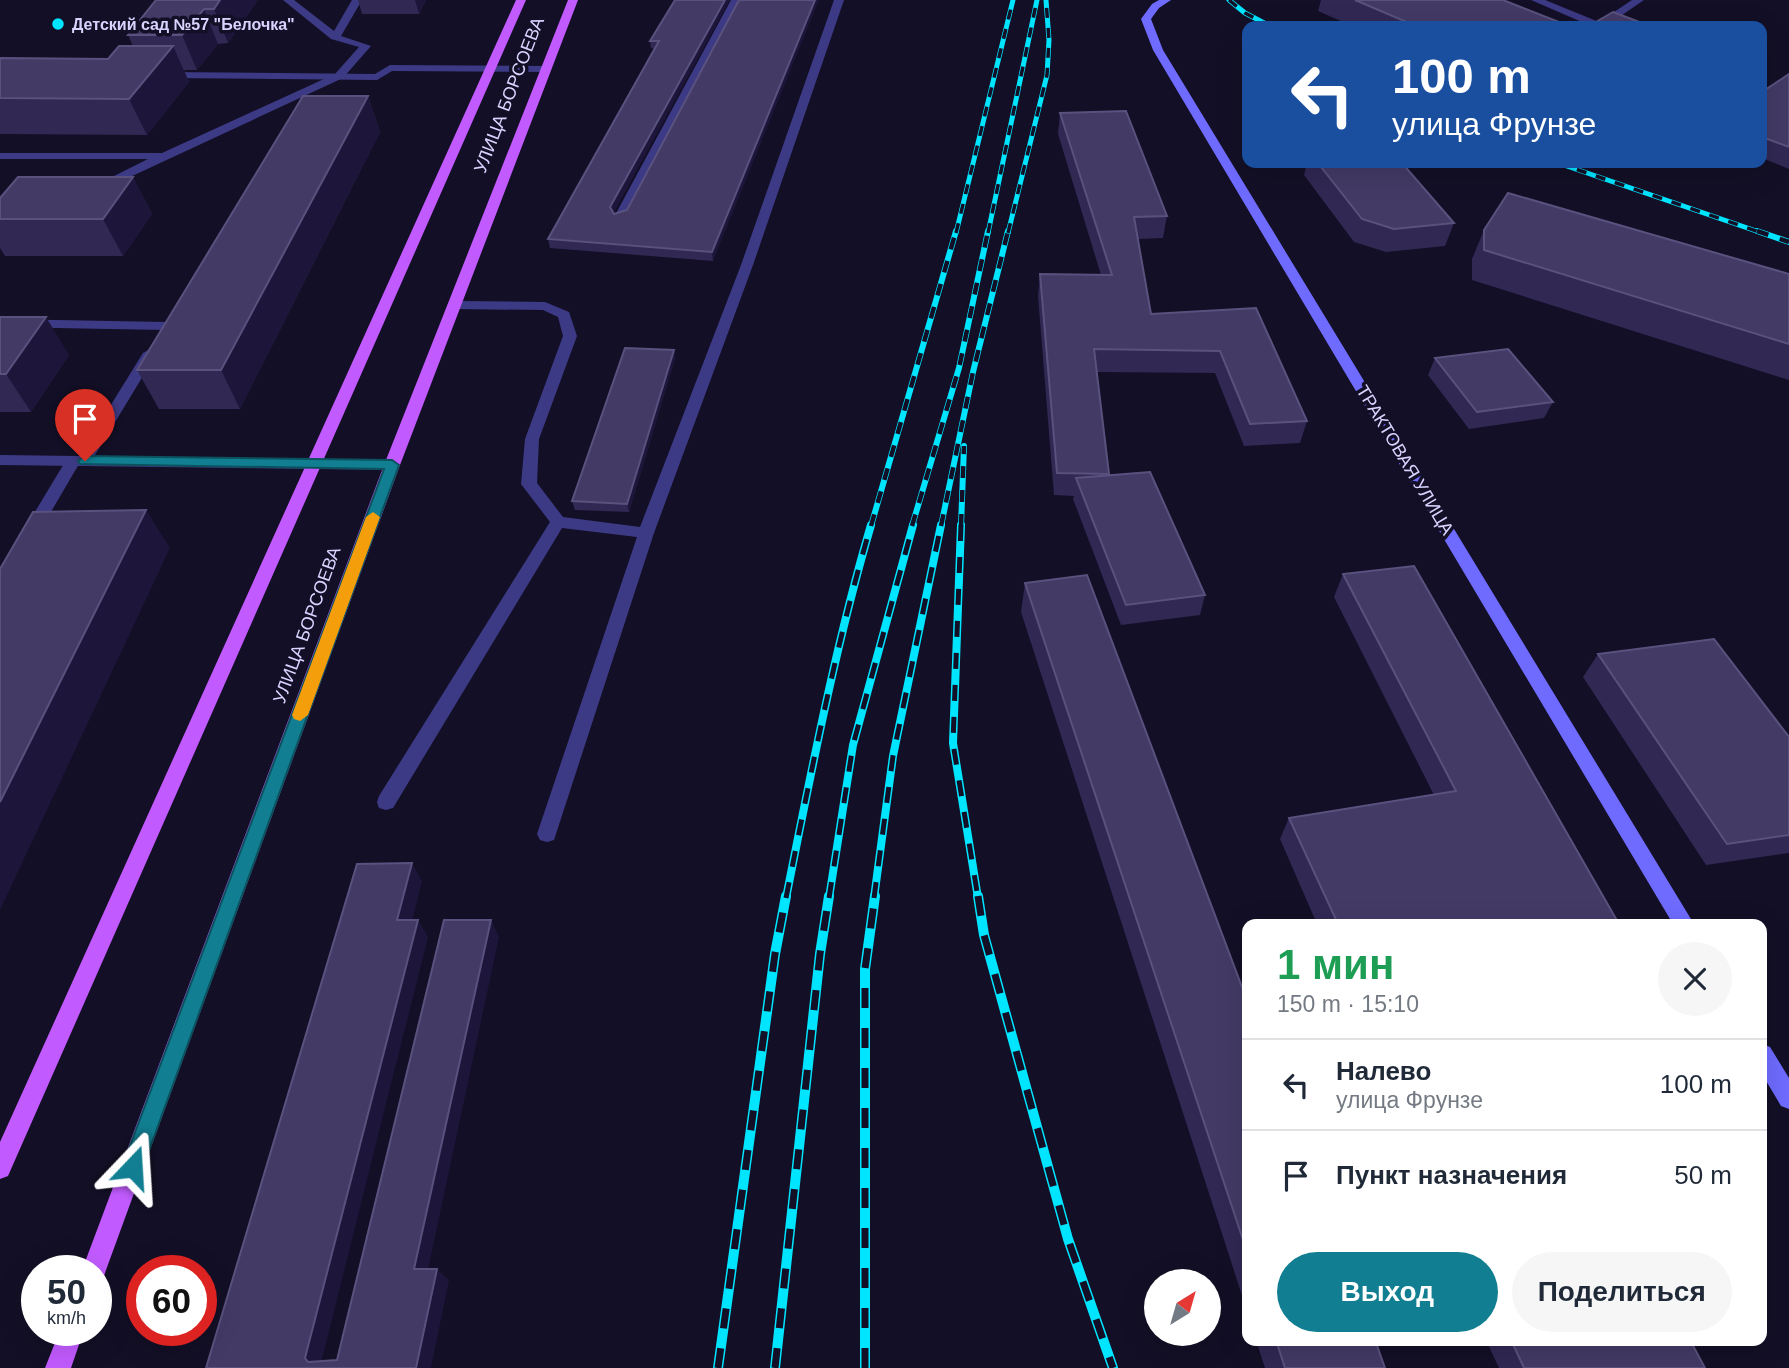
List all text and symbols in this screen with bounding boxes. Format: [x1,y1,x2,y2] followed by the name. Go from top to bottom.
[470,14,548,176] street label: УЛИЦА БОРСОЕВА
[50,16,66,32] marker: Детский сад №57 "Белочка"
[72,16,295,33] place label: Детский сад №57 "Белочка"
[1277,49,1368,140] icon: left
[1392,49,1531,103] text: 100 m
[1392,106,1596,142] text: улица Фрунзе
[1352,382,1458,538] street label: ТРАКТОВАЯ УЛИЦА
[55,389,115,461] pin
[66,400,104,438] icon: arrive
[269,544,345,706] street label: УЛИЦА БОРСОЕВА
[1277,941,1394,988] text: 1 мин
[1658,942,1732,1016] button: close
[1277,991,1419,1017] text: 150 m · 15:10
[1336,1056,1431,1086] text: Налево
[1277,1066,1315,1104] icon: left
[1660,1069,1732,1099] text: 100 m
[1336,1087,1483,1113] text: улица Фрунзе
[96,1130,170,1204] position arrow
[1277,1157,1315,1195] icon: arrive
[1336,1160,1567,1190] text: Пункт назначения
[1674,1160,1732,1190] text: 50 m
[1277,1252,1498,1332] button: Выход
[1512,1252,1732,1332] button: Поделиться
[126,1255,217,1346] speed limit sign: 60
[1144,1269,1222,1346] north arrow
[1144,1269,1221,1346] map controls
[47,1272,86,1311] text: 50
[47,1308,86,1328] text: km/h

